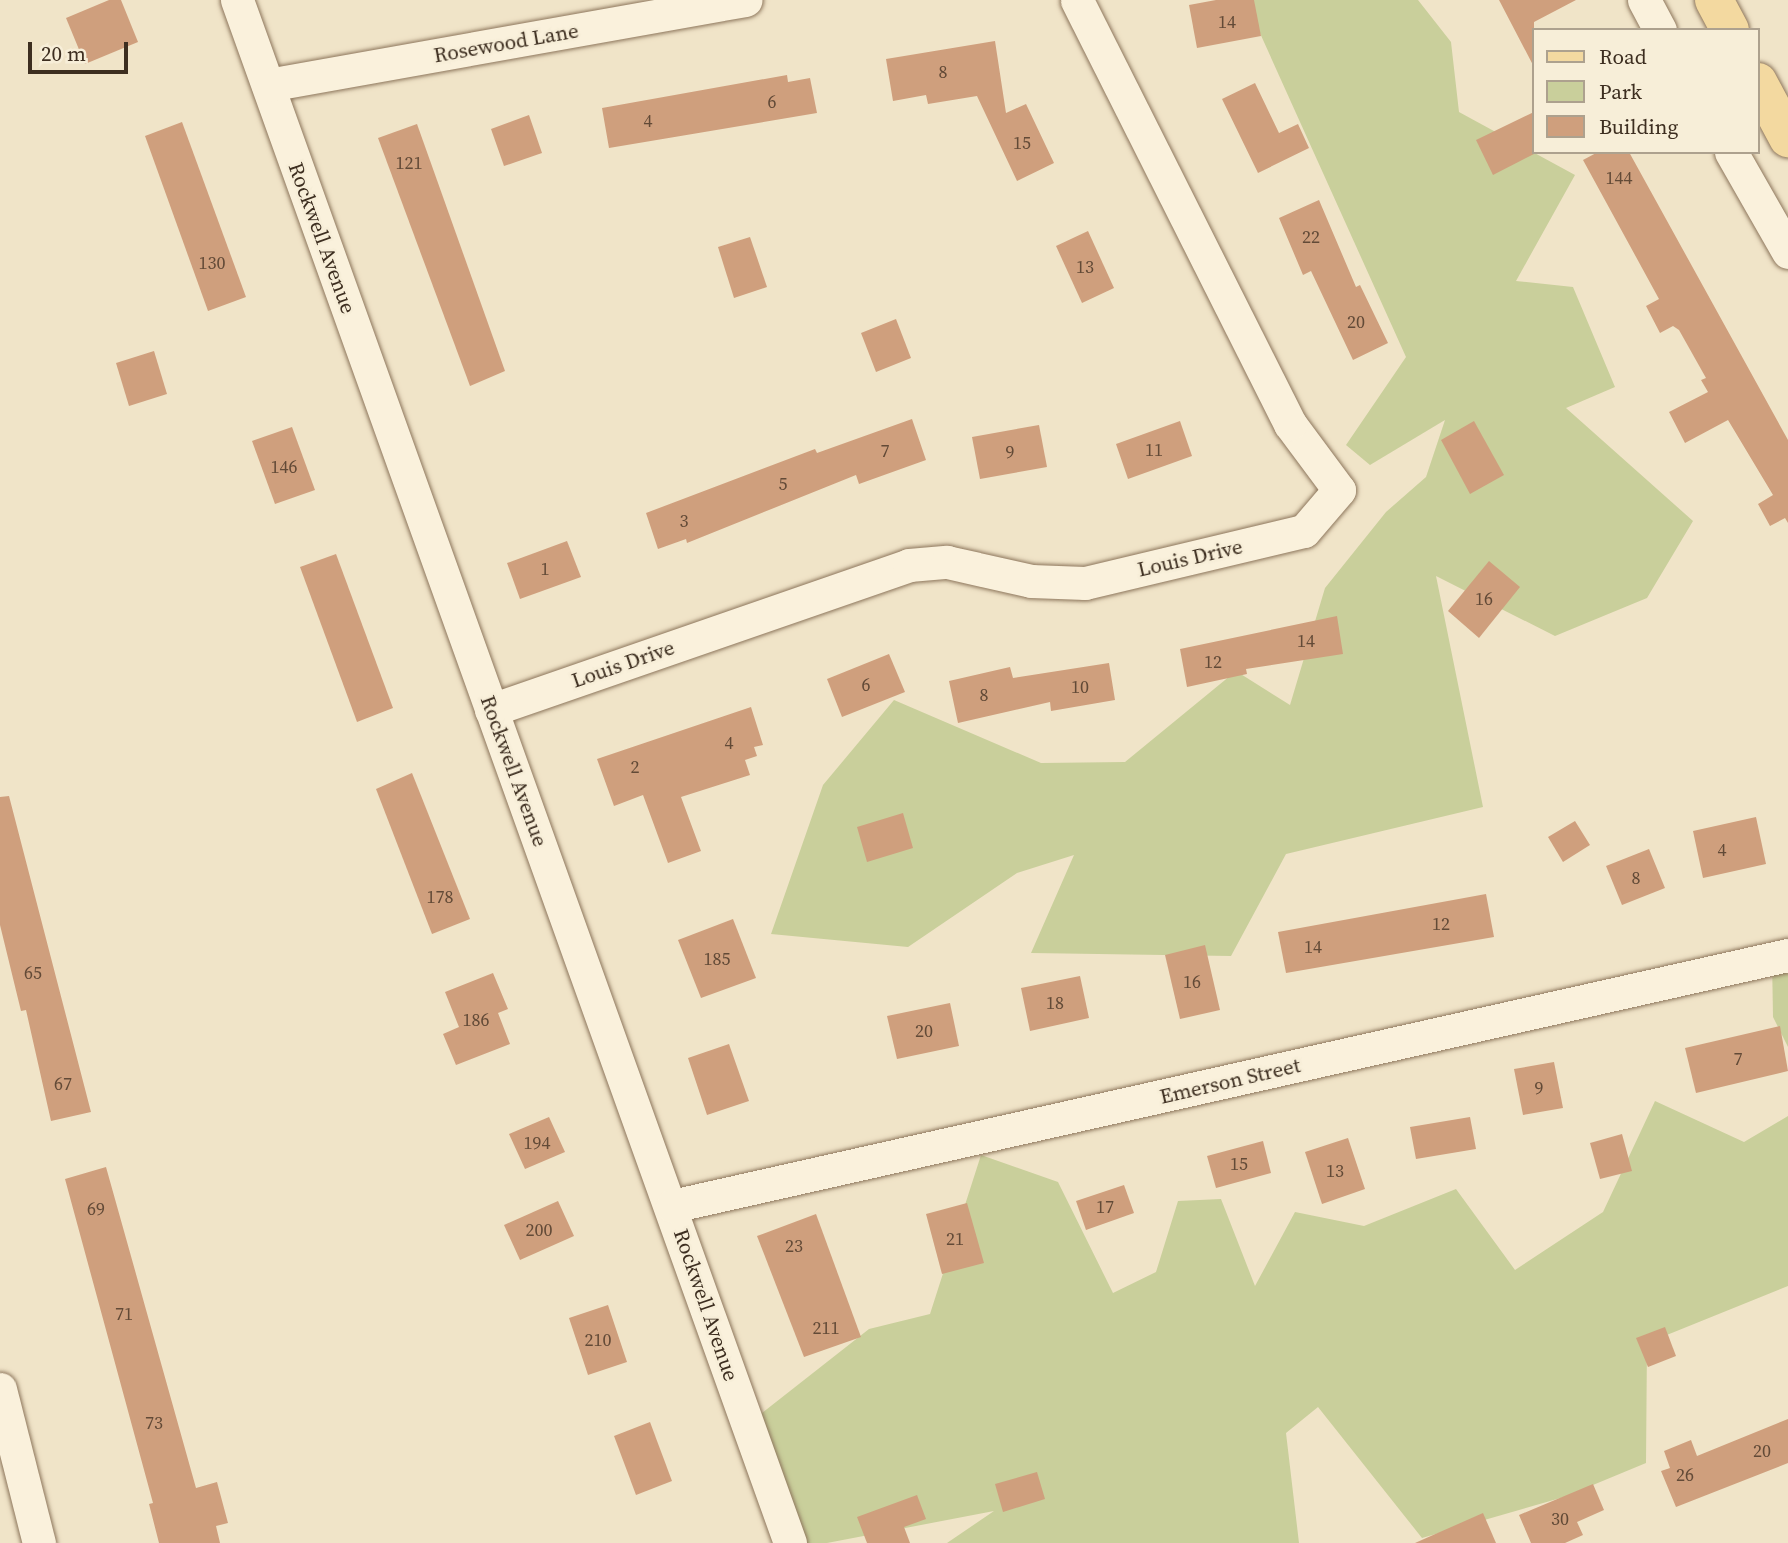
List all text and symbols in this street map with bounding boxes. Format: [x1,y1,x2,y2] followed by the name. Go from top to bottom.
[1218,11,1236,33] house number: 14
[432,18,580,68] street label: Rosewood Lane
[32,28,131,72] scale bar
[1532,28,1760,154] legend
[41,39,86,68] text: 20 m
[1599,42,1647,71] text: Road
[939,61,947,83] house number: 8
[1599,77,1642,106] text: Park
[768,91,776,113] house number: 6
[644,110,652,132] house number: 4
[1599,112,1678,141] text: Building
[1013,132,1031,154] house number: 15
[396,152,422,174] house number: 121
[283,159,361,317] street label: Rockwell Avenue
[1606,167,1632,189] house number: 144
[1302,226,1320,248] house number: 22
[199,252,225,274] house number: 130
[1076,256,1094,278] house number: 13
[1347,311,1365,333] house number: 20
[1145,439,1163,461] house number: 11
[881,440,889,462] house number: 7
[1006,441,1014,463] house number: 9
[271,456,297,478] house number: 146
[779,473,787,495] house number: 5
[680,510,688,532] house number: 3
[1135,534,1245,582] street label: Louis Drive
[541,558,549,580] house number: 1
[1475,588,1493,610] house number: 16
[1297,630,1315,652] house number: 14
[568,635,678,693] street label: Louis Drive
[1204,651,1222,673] house number: 12
[862,674,870,696] house number: 6
[1071,676,1089,698] house number: 10
[980,684,988,706] house number: 8
[475,692,553,850] street label: Rockwell Avenue
[725,732,733,754] house number: 4
[631,756,639,778] house number: 2
[1718,839,1726,861] house number: 4
[1632,867,1640,889] house number: 8
[427,886,453,908] house number: 178
[1432,913,1450,935] house number: 12
[1304,936,1322,958] house number: 14
[704,948,730,970] house number: 185
[24,962,42,984] house number: 65
[1183,971,1201,993] house number: 16
[1046,992,1064,1014] house number: 18
[463,1009,489,1031] house number: 186
[915,1020,933,1042] house number: 20
[1734,1048,1742,1070] house number: 7
[1157,1053,1303,1109] street label: Emerson Street
[54,1073,72,1095] house number: 67
[1535,1077,1543,1099] house number: 9
[524,1132,550,1154] house number: 194
[1230,1153,1248,1175] house number: 15
[1326,1160,1344,1182] house number: 13
[1096,1196,1114,1218] house number: 17
[87,1198,105,1220] house number: 69
[526,1219,552,1241] house number: 200
[668,1226,744,1384] street label: Rockwell Avenue
[946,1228,964,1250] house number: 21
[785,1235,803,1257] house number: 23
[115,1303,133,1325] house number: 71
[813,1317,839,1339] house number: 211
[585,1329,611,1351] house number: 210
[145,1412,163,1434] house number: 73
[1753,1440,1771,1462] house number: 20
[1676,1464,1694,1486] house number: 26
[1551,1508,1569,1530] house number: 30

